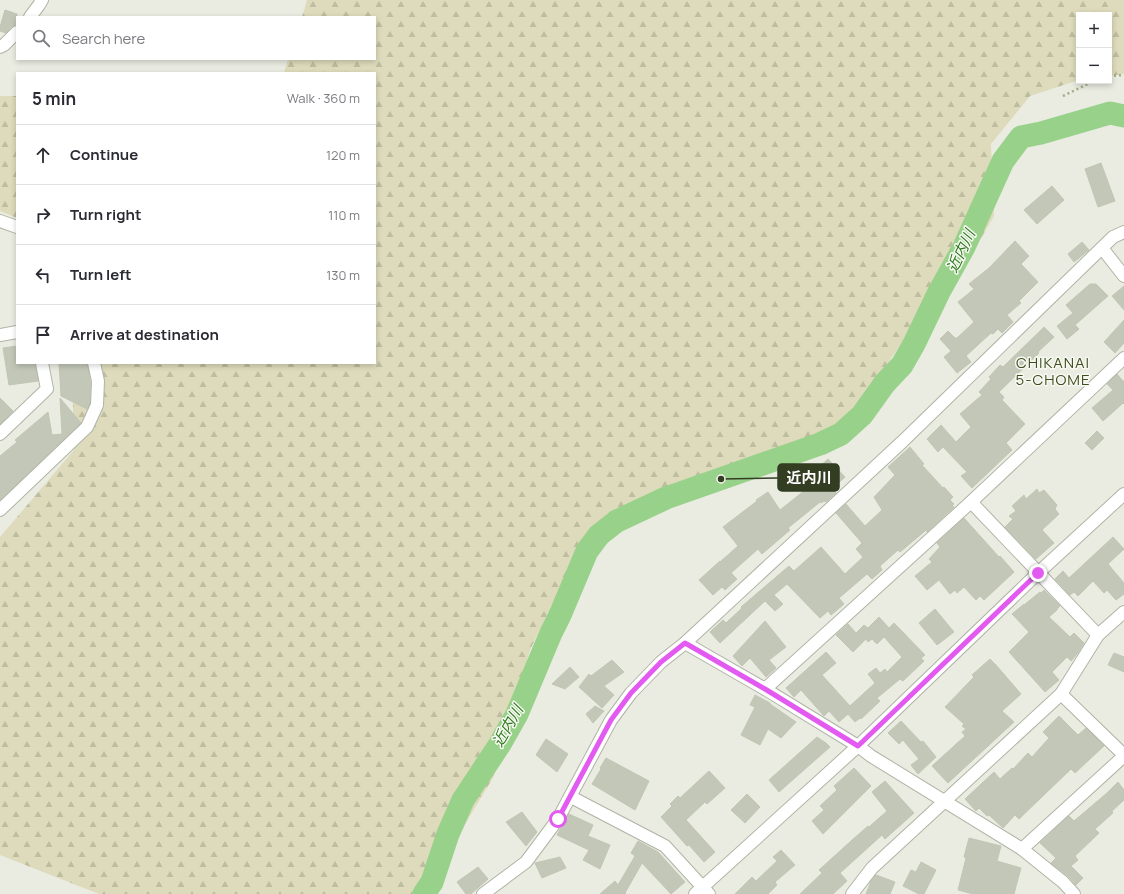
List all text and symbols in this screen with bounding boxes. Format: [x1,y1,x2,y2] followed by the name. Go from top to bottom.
[1076,12,1112,84] map controls
[1076,12,1112,48] button: +
[16,16,376,60] search box
[30,27,52,49] icon: search
[62,28,145,49] text: Search here
[1076,48,1112,84] button: −
[32,87,76,110] text: 5 min
[287,89,360,107] text: Walk · 360 m
[32,144,54,166] icon: ahead
[70,144,138,165] text: Continue
[326,146,360,164] text: 120 m
[32,204,54,226] icon: right
[70,204,141,225] text: Turn right
[328,206,360,224] text: 110 m
[941,224,981,276] water label: 近内川
[32,264,54,286] icon: left
[70,264,132,285] text: Turn left
[326,266,360,284] text: 130 m
[32,324,54,346] icon: arrive
[70,324,219,345] text: Arrive at destination
[1016,352,1090,390] district label: CHIKANAI 5-CHOME
[778,464,839,491] callout: 近内川
[786,467,832,488] text: 近内川
[1029,564,1047,582] route end
[487,699,529,750] water label: 近内川
[549,810,567,828] route start

